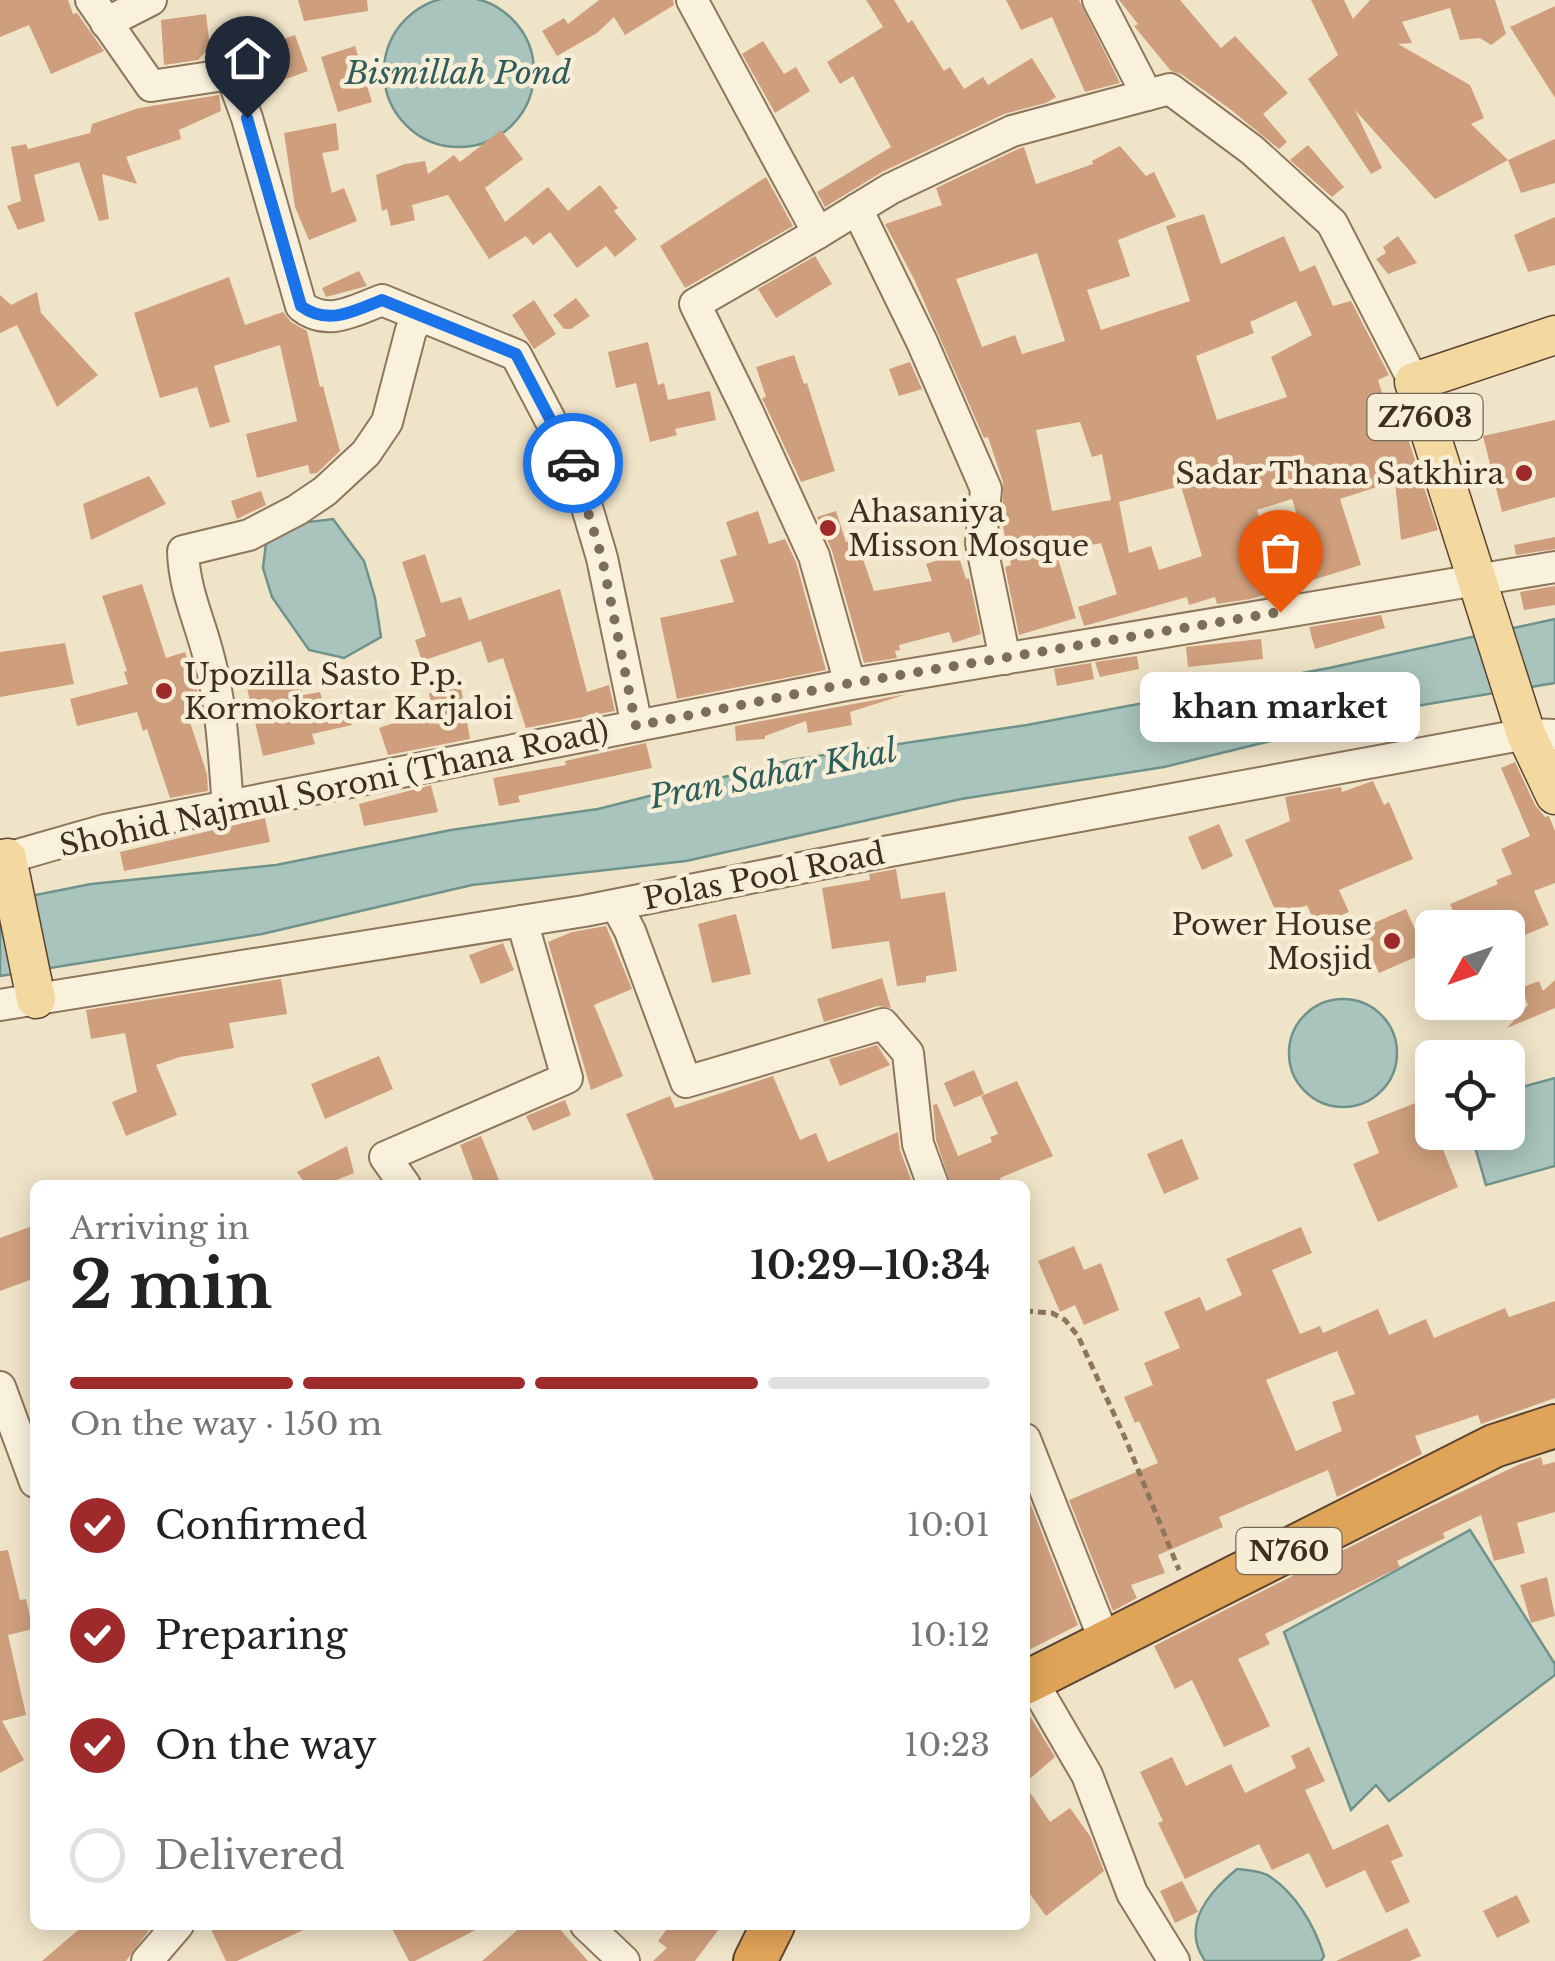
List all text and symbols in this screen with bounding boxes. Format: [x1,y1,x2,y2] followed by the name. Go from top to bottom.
[205,16,290,119] pin
[220,31,275,86] icon: home
[344,53,572,93] water label: Bismillah Pond
[1368,394,1482,440] road number: Z7603
[523,413,623,513] courier
[546,436,601,491] icon: car
[1175,455,1504,492] place label: Sadar Thana Satkhira
[1513,462,1535,484] marker: Sadar Thana Satkhira
[847,493,1089,564] place label: Ahasaniya Misson Mosque
[1238,510,1323,613] pin
[817,517,839,539] marker: Ahasaniya Misson Mosque
[1253,525,1308,580] icon: bag
[184,656,513,727] place label: Upozilla Sasto P.p. Kormokortar Karjaloi
[1140,672,1420,742] callout: khan market
[153,680,175,702] marker: Upozilla Sasto P.p. Kormokortar Karjaloi
[1172,687,1388,727] text: khan market
[56,712,612,864] street label: Shohid Najmul Soroni (Thana Road)
[645,730,901,818] water label: Pran Sahar Khal
[640,834,888,918] street label: Polas Pool Road
[1171,906,1372,977] place label: Power House Mosjid
[1415,910,1525,1020] north arrow
[1415,910,1525,1150] map controls
[1381,930,1403,952] marker: Power House Mosjid
[1415,1040,1525,1150] button: locate
[70,1208,249,1248] text: Arriving in
[750,1242,990,1289] text: 10:29–10:34
[70,1245,272,1326] text: 2 min
[70,1404,382,1444] text: On the way · 150 m
[70,1498,125,1553] icon: check
[155,1502,368,1549] text: Confirmed
[907,1505,990,1545] text: 10:01
[1236,1528,1342,1574] road number: N760
[70,1608,125,1663] icon: check
[155,1612,347,1659] text: Preparing
[910,1615,990,1655] text: 10:12
[70,1718,125,1773] icon: check
[155,1722,377,1769] text: On the way
[904,1725,990,1765] text: 10:23
[155,1832,345,1879] text: Delivered

